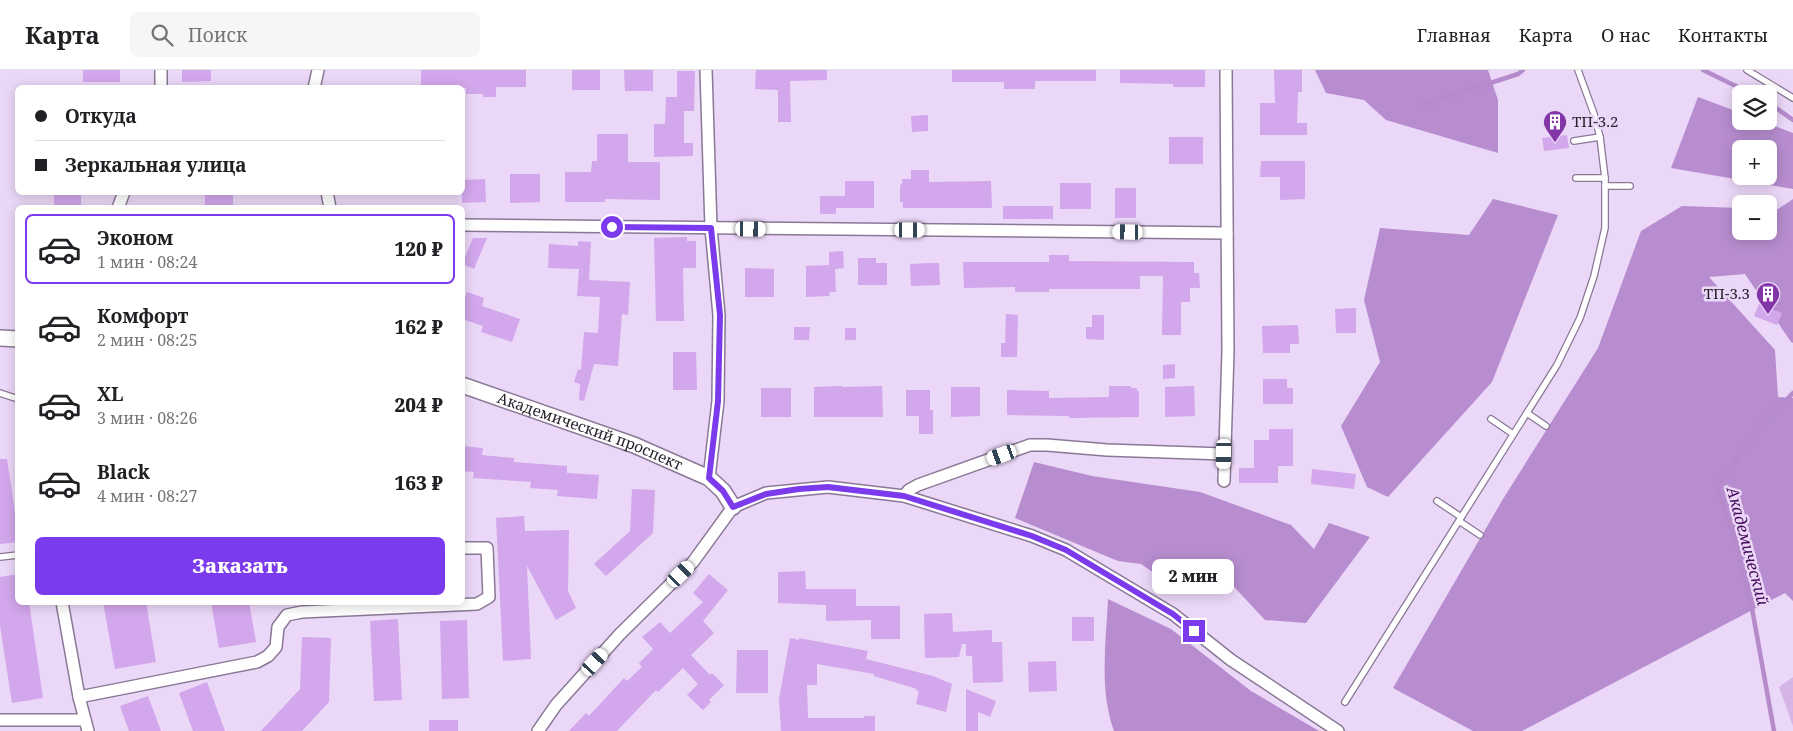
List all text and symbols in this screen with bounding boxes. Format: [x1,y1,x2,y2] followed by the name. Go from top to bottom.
[130,12,480,57] search box
[25,18,100,51] text: Карта
[148,21,176,49] icon: search
[188,22,247,48] text: Поиск
[1417,23,1491,47] text: Главная
[1519,23,1573,47] text: Карта
[1601,23,1650,47] text: О нас
[1678,23,1768,47] text: Контакты
[1732,85,1777,240] map controls
[1732,85,1777,130] button: layers
[65,103,137,129] text: Откуда
[1542,109,1568,143] building icon: ТП-3.2
[1572,111,1618,131] place label: ТП-3.2
[1732,140,1777,185] button: +
[65,152,246,178] text: Зеркальная улица
[1732,195,1777,240] button: −
[601,216,623,238] route start
[735,221,766,237] car
[895,223,925,238] car
[1112,224,1143,240] car
[97,225,173,251] text: Эконом
[37,227,82,272] icon: car
[395,236,443,262] text: 120 ₽
[97,251,198,273] text: 1 мин · 08:24
[1755,281,1781,315] building icon: ТП-3.3
[1704,283,1750,303] place label: ТП-3.3
[97,303,188,329] text: Комфорт
[37,305,82,350] icon: car
[395,314,443,340] text: 162 ₽
[97,329,198,351] text: 2 мин · 08:25
[97,381,123,407] text: XL
[37,383,82,428] icon: car
[495,387,686,474] street label: Академический проспект
[395,392,443,418] text: 204 ₽
[97,407,198,429] text: 3 мин · 08:26
[1216,439,1231,469] car
[985,443,1018,467] car
[97,459,150,485] text: Black
[37,461,82,506] icon: car
[395,470,443,496] text: 163 ₽
[1721,483,1775,608] water label: Академический
[97,485,198,507] text: 4 мин · 08:27
[35,537,445,595] button: Заказать
[664,558,697,590] car
[1153,558,1235,594] callout: 2 мин
[1168,565,1218,587] text: 2 мин
[1183,620,1205,642] route end
[579,646,610,678] car

